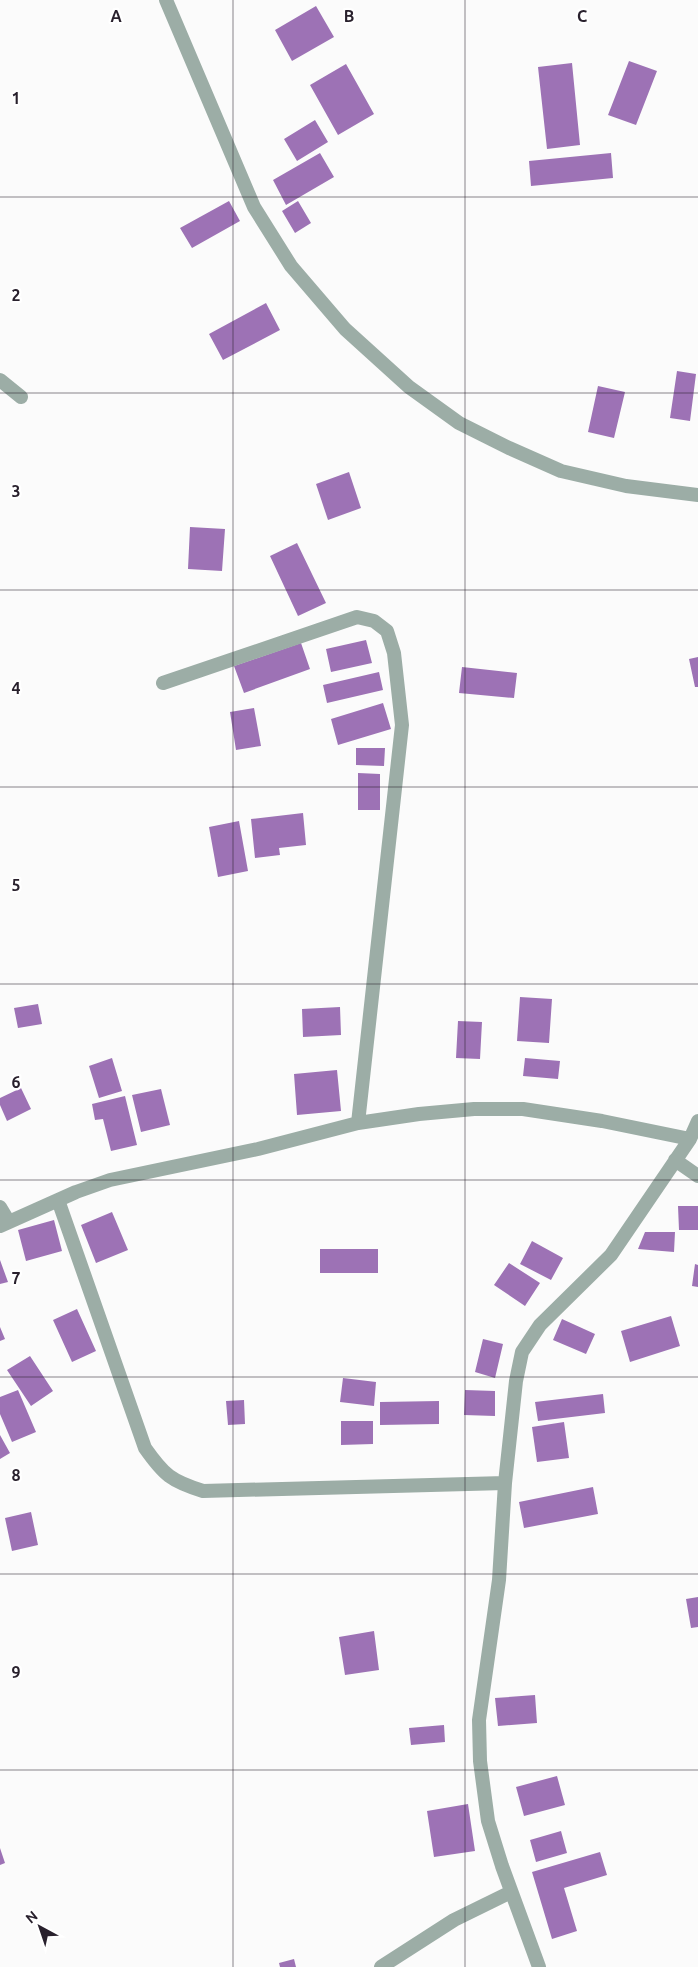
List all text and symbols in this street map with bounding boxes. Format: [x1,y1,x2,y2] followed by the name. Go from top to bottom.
[110,7,122,25] text: A
[344,7,354,25] text: B
[577,7,587,25] text: C
[11,89,21,107] text: 1
[11,286,21,304] text: 2
[11,482,21,500] text: 3
[11,679,21,697] text: 4
[11,876,21,894] text: 5
[11,1073,21,1091] text: 6
[11,1269,21,1287] text: 7
[11,1466,21,1484] text: 8
[11,1663,21,1681] text: 9
[15,1902,65,1952] north arrow
[22,1908,41,1927] text: N

